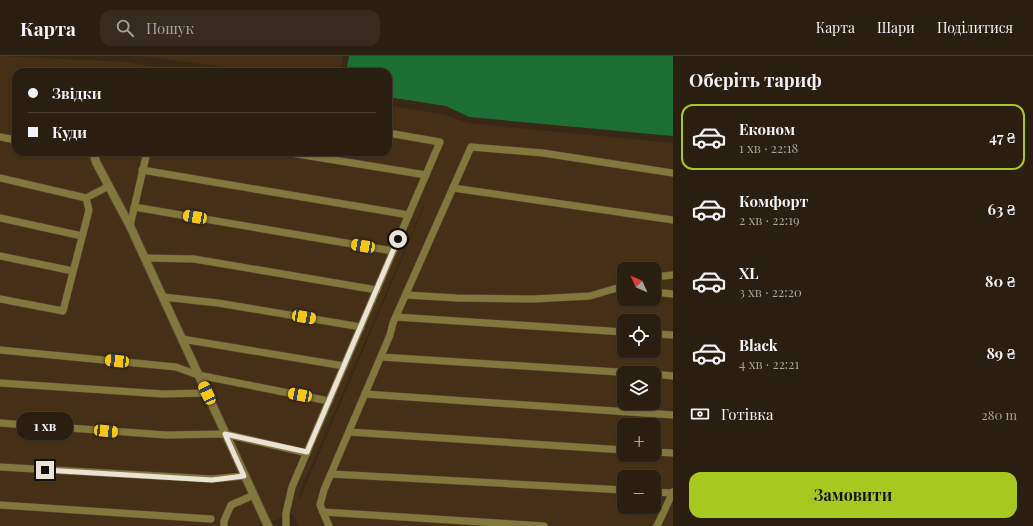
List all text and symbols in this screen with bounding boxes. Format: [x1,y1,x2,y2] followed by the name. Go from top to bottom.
[100,10,380,46] search box
[20,15,76,41] text: Карта
[114,17,136,39] icon: search
[146,18,194,38] text: Пошук
[816,18,855,37] text: Карта
[877,18,915,37] text: Шари
[937,18,1013,37] text: Поділитися
[689,68,822,92] text: Оберіть тариф
[52,83,102,103] text: Звідки
[691,119,727,155] icon: car
[739,119,795,139] text: Економ
[52,122,87,142] text: Куди
[989,127,1015,147] text: 47 ₴
[739,139,798,156] text: 1 хв · 22:18
[691,191,727,227] icon: car
[739,191,808,211] text: Комфорт
[988,199,1015,219] text: 63 ₴
[182,209,208,225] car
[739,211,800,228] text: 2 хв · 22:19
[389,230,407,248] route start
[350,238,376,254] car
[617,262,661,306] north arrow
[617,262,661,514] map controls
[691,263,727,299] icon: car
[739,263,759,283] text: XL
[985,271,1015,291] text: 80 ₴
[739,283,802,300] text: 3 хв · 22:20
[291,309,317,325] car
[617,314,661,358] button: locate
[691,335,727,371] icon: car
[739,335,778,355] text: Black
[986,343,1015,363] text: 89 ₴
[104,354,130,368] car
[739,355,799,372] text: 4 хв · 22:21
[617,366,661,410] button: layers
[196,380,218,406] car
[287,387,313,403] car
[689,403,711,425] icon: cash
[721,404,773,424] text: Готівка
[981,406,1017,423] text: 280 m
[17,412,73,440] callout: 1 хв
[34,417,56,434] text: 1 хв
[617,418,661,462] button: +
[94,424,118,438] car
[36,461,54,479] route end
[617,470,661,514] button: −
[689,472,1017,518] button: Замовити

